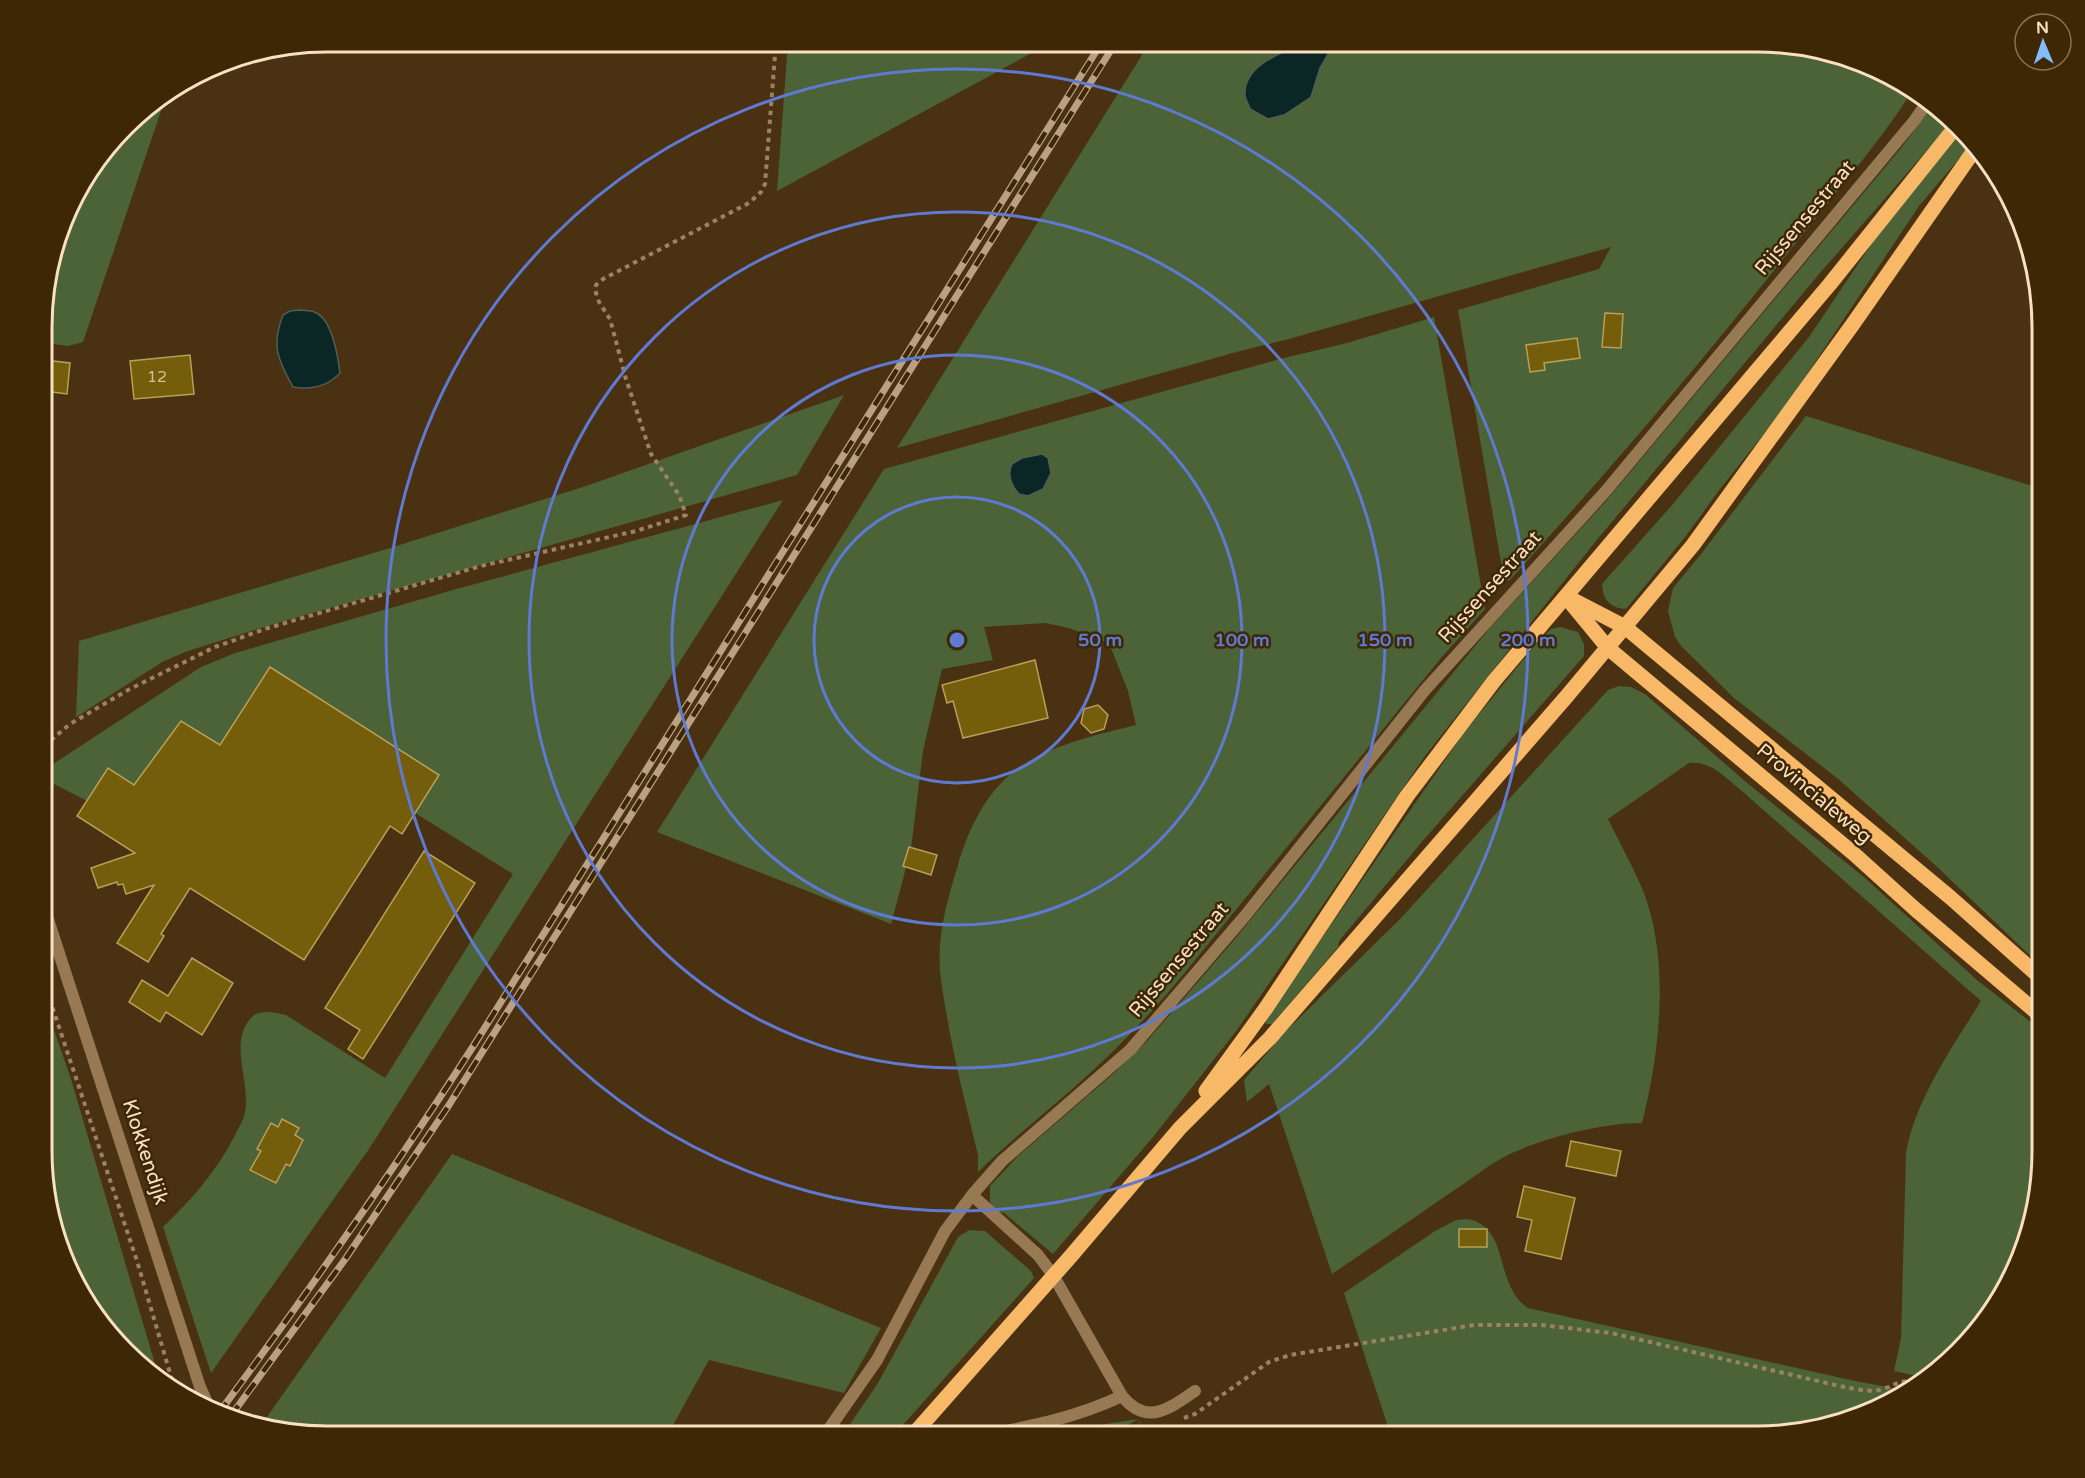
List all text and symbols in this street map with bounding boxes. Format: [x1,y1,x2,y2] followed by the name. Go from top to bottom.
[2013,12,2073,72] north arrow
[2036,18,2049,38] text: N
[1750,155,1860,280] street label: Rijssensestraat
[147,367,167,387] house number: 12
[1433,526,1547,648] street label: Rijssensestraat
[1078,629,1122,651] text: 50 m
[1214,629,1270,651] text: 100 m
[1357,629,1413,651] text: 150 m
[1500,629,1556,651] text: 200 m
[947,630,967,650] centre of rings
[1751,739,1877,849] street label: Provincialeweg
[1124,897,1234,1022] street label: Rijssensestraat
[117,1096,173,1208] street label: Klokkendijk

